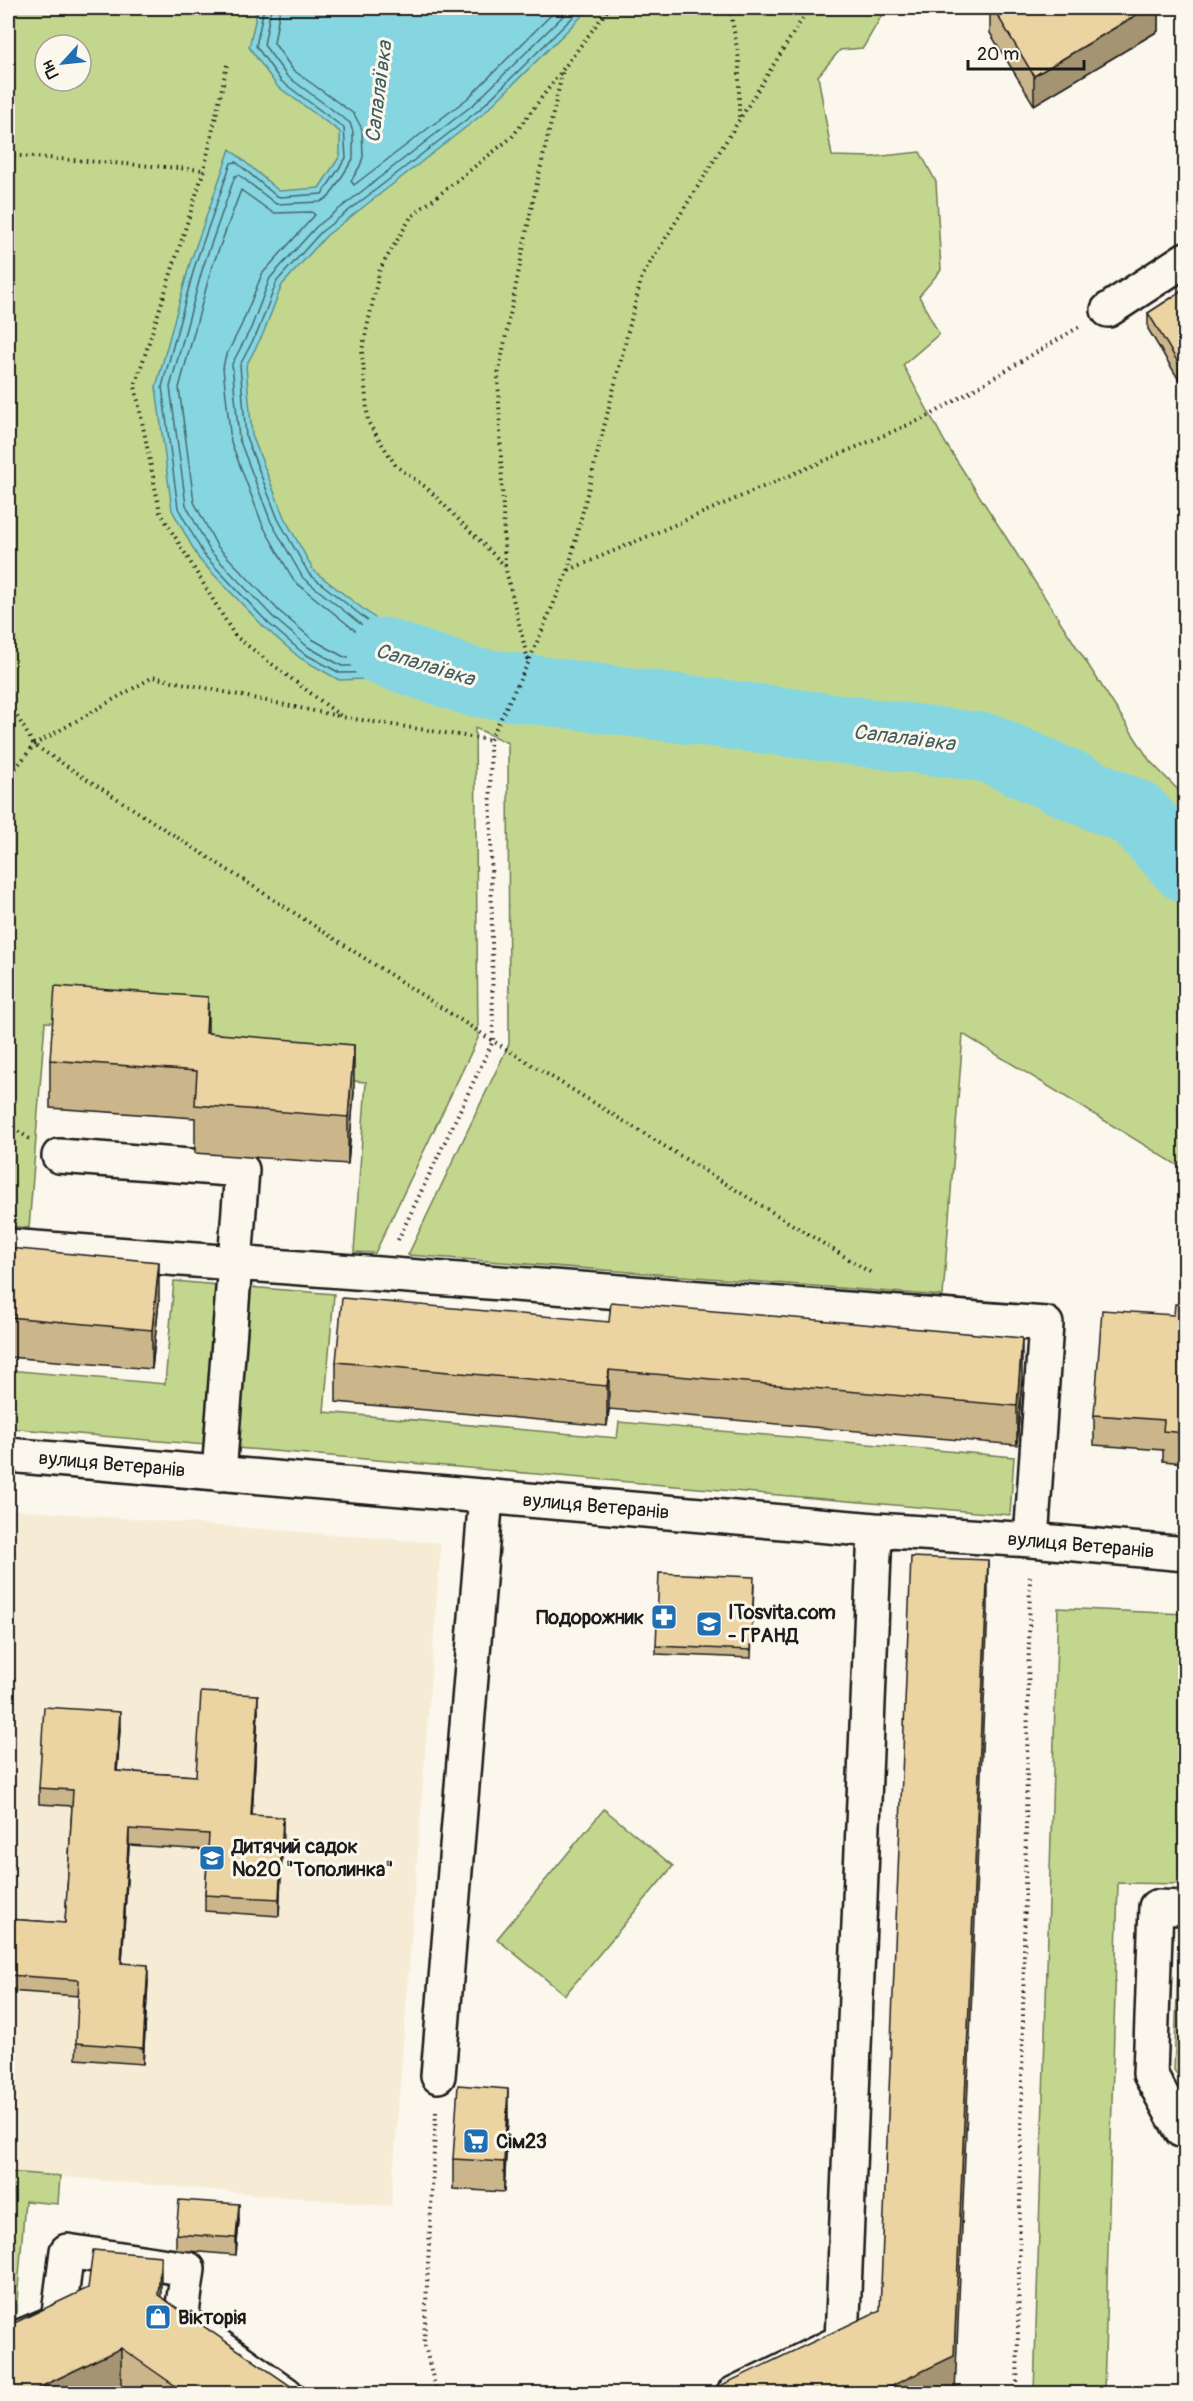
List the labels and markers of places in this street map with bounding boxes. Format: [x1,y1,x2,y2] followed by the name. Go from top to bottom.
[728,1600,836,1648] place label: ITosvita.com - ГРАНД
[649,1602,679,1632] pharmacy icon: Подорожник
[536,1605,644,1630] place label: Подорожник
[694,1609,724,1639] school or university icon: ITosvita.com - ГРАНД
[231,1834,393,1882] place label: Дитячий садок №20 "Тополинка"
[197,1843,227,1873] school or university icon: Дитячий садок №20 "Тополинка"
[461,2126,491,2156] supermarket icon: Сім23
[496,2129,547,2154] place label: Сім23
[143,2302,173,2332] shop icon: Вікторія
[178,2305,246,2330] place label: Вікторія

